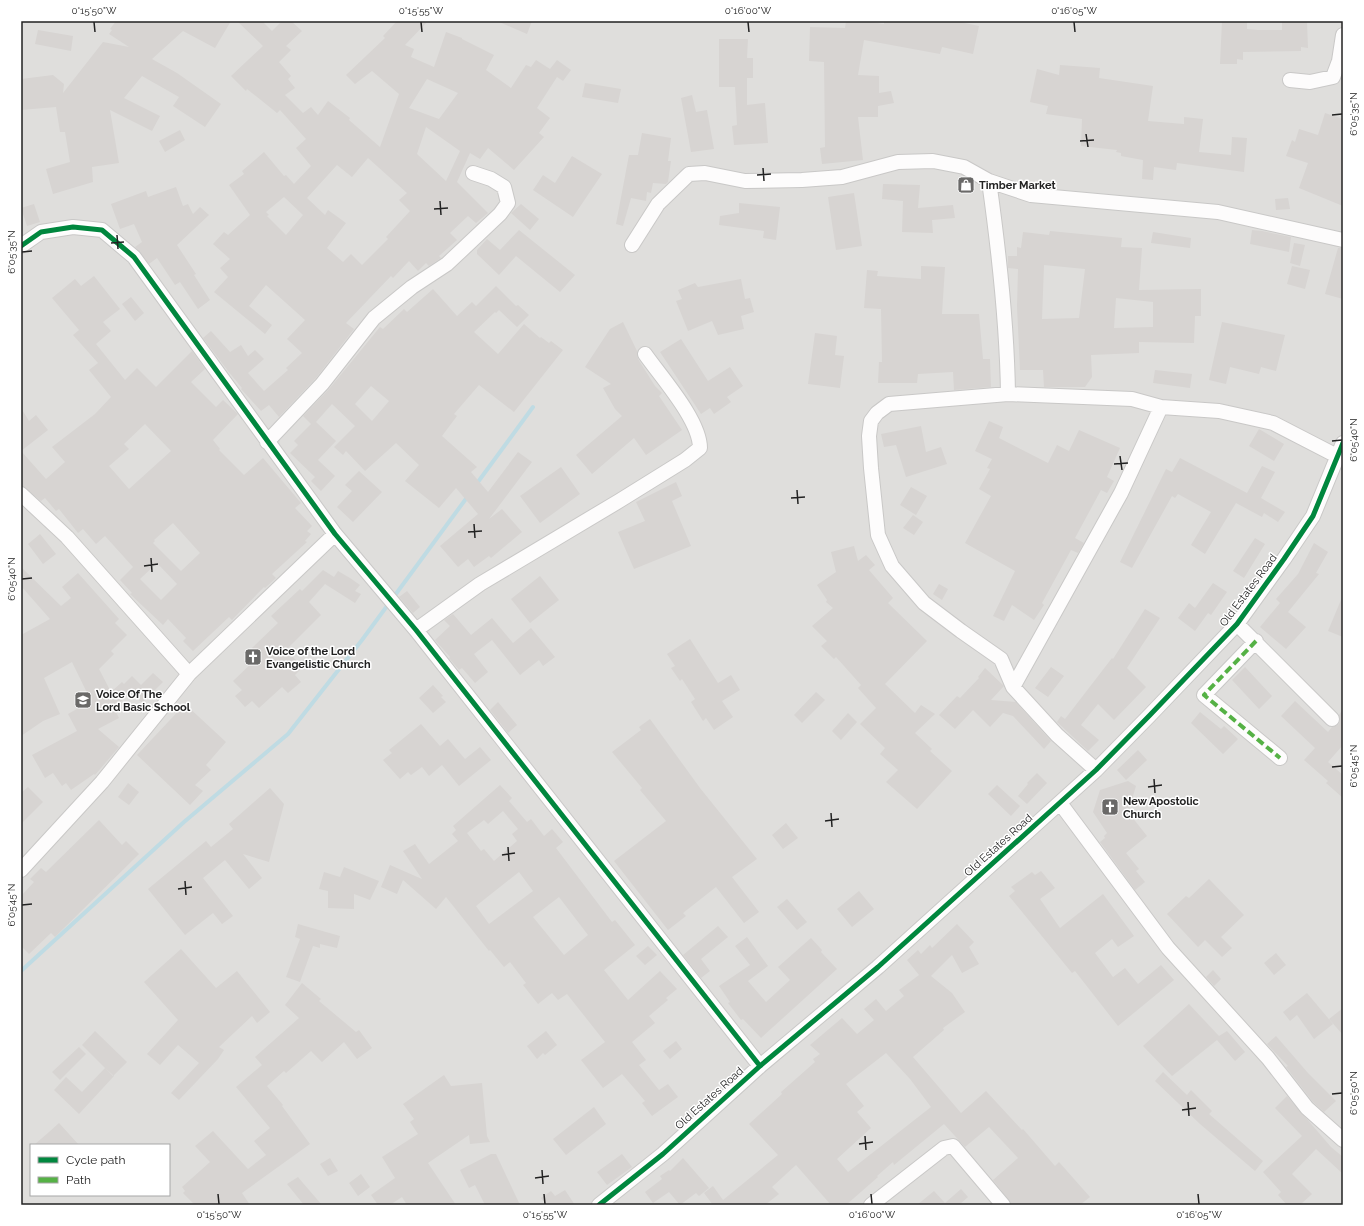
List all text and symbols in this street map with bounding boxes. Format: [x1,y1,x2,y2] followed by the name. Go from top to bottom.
[72,5,117,16] text: 0°15'50"W
[399,5,444,16] text: 0°15'55"W
[725,5,772,16] text: 0°16'00"W
[1051,5,1097,16] text: 0°16'05"W
[1348,92,1359,136] text: 6°05'35"N
[956,175,976,195] shop icon: Timber Market
[979,179,1056,192] place label: Timber Market
[6,230,17,274] text: 6°05'35"N
[1348,418,1359,462] text: 6°05'40"N
[1217,551,1280,629] street label: Old Estates Road
[6,557,17,601] text: 6°05'40"N
[266,645,371,671] place label: Voice of the Lord Evangelistic Church
[243,647,263,667] church icon: Voice of the Lord Evangelistic Church
[96,688,191,714] place label: Voice Of The Lord Basic School
[73,690,93,710] school or university icon: Voice Of The Lord Basic School
[1348,745,1359,787] text: 6°05'45"N
[1123,795,1199,821] place label: New Apostolic Church
[1100,797,1120,817] church icon: New Apostolic Church
[962,811,1035,879] street label: Old Estates Road
[6,884,17,926] text: 6°05'45"N
[673,1064,746,1132] street label: Old Estates Road
[1348,1071,1359,1115] text: 6°05'50"N
[30,1144,170,1196] legend
[66,1153,125,1167] text: Cycle path
[66,1173,91,1187] text: Path
[197,1209,242,1220] text: 0°15'50"W
[523,1209,568,1220] text: 0°15'55"W
[849,1209,896,1220] text: 0°16'00"W
[1176,1209,1222,1220] text: 0°16'05"W

